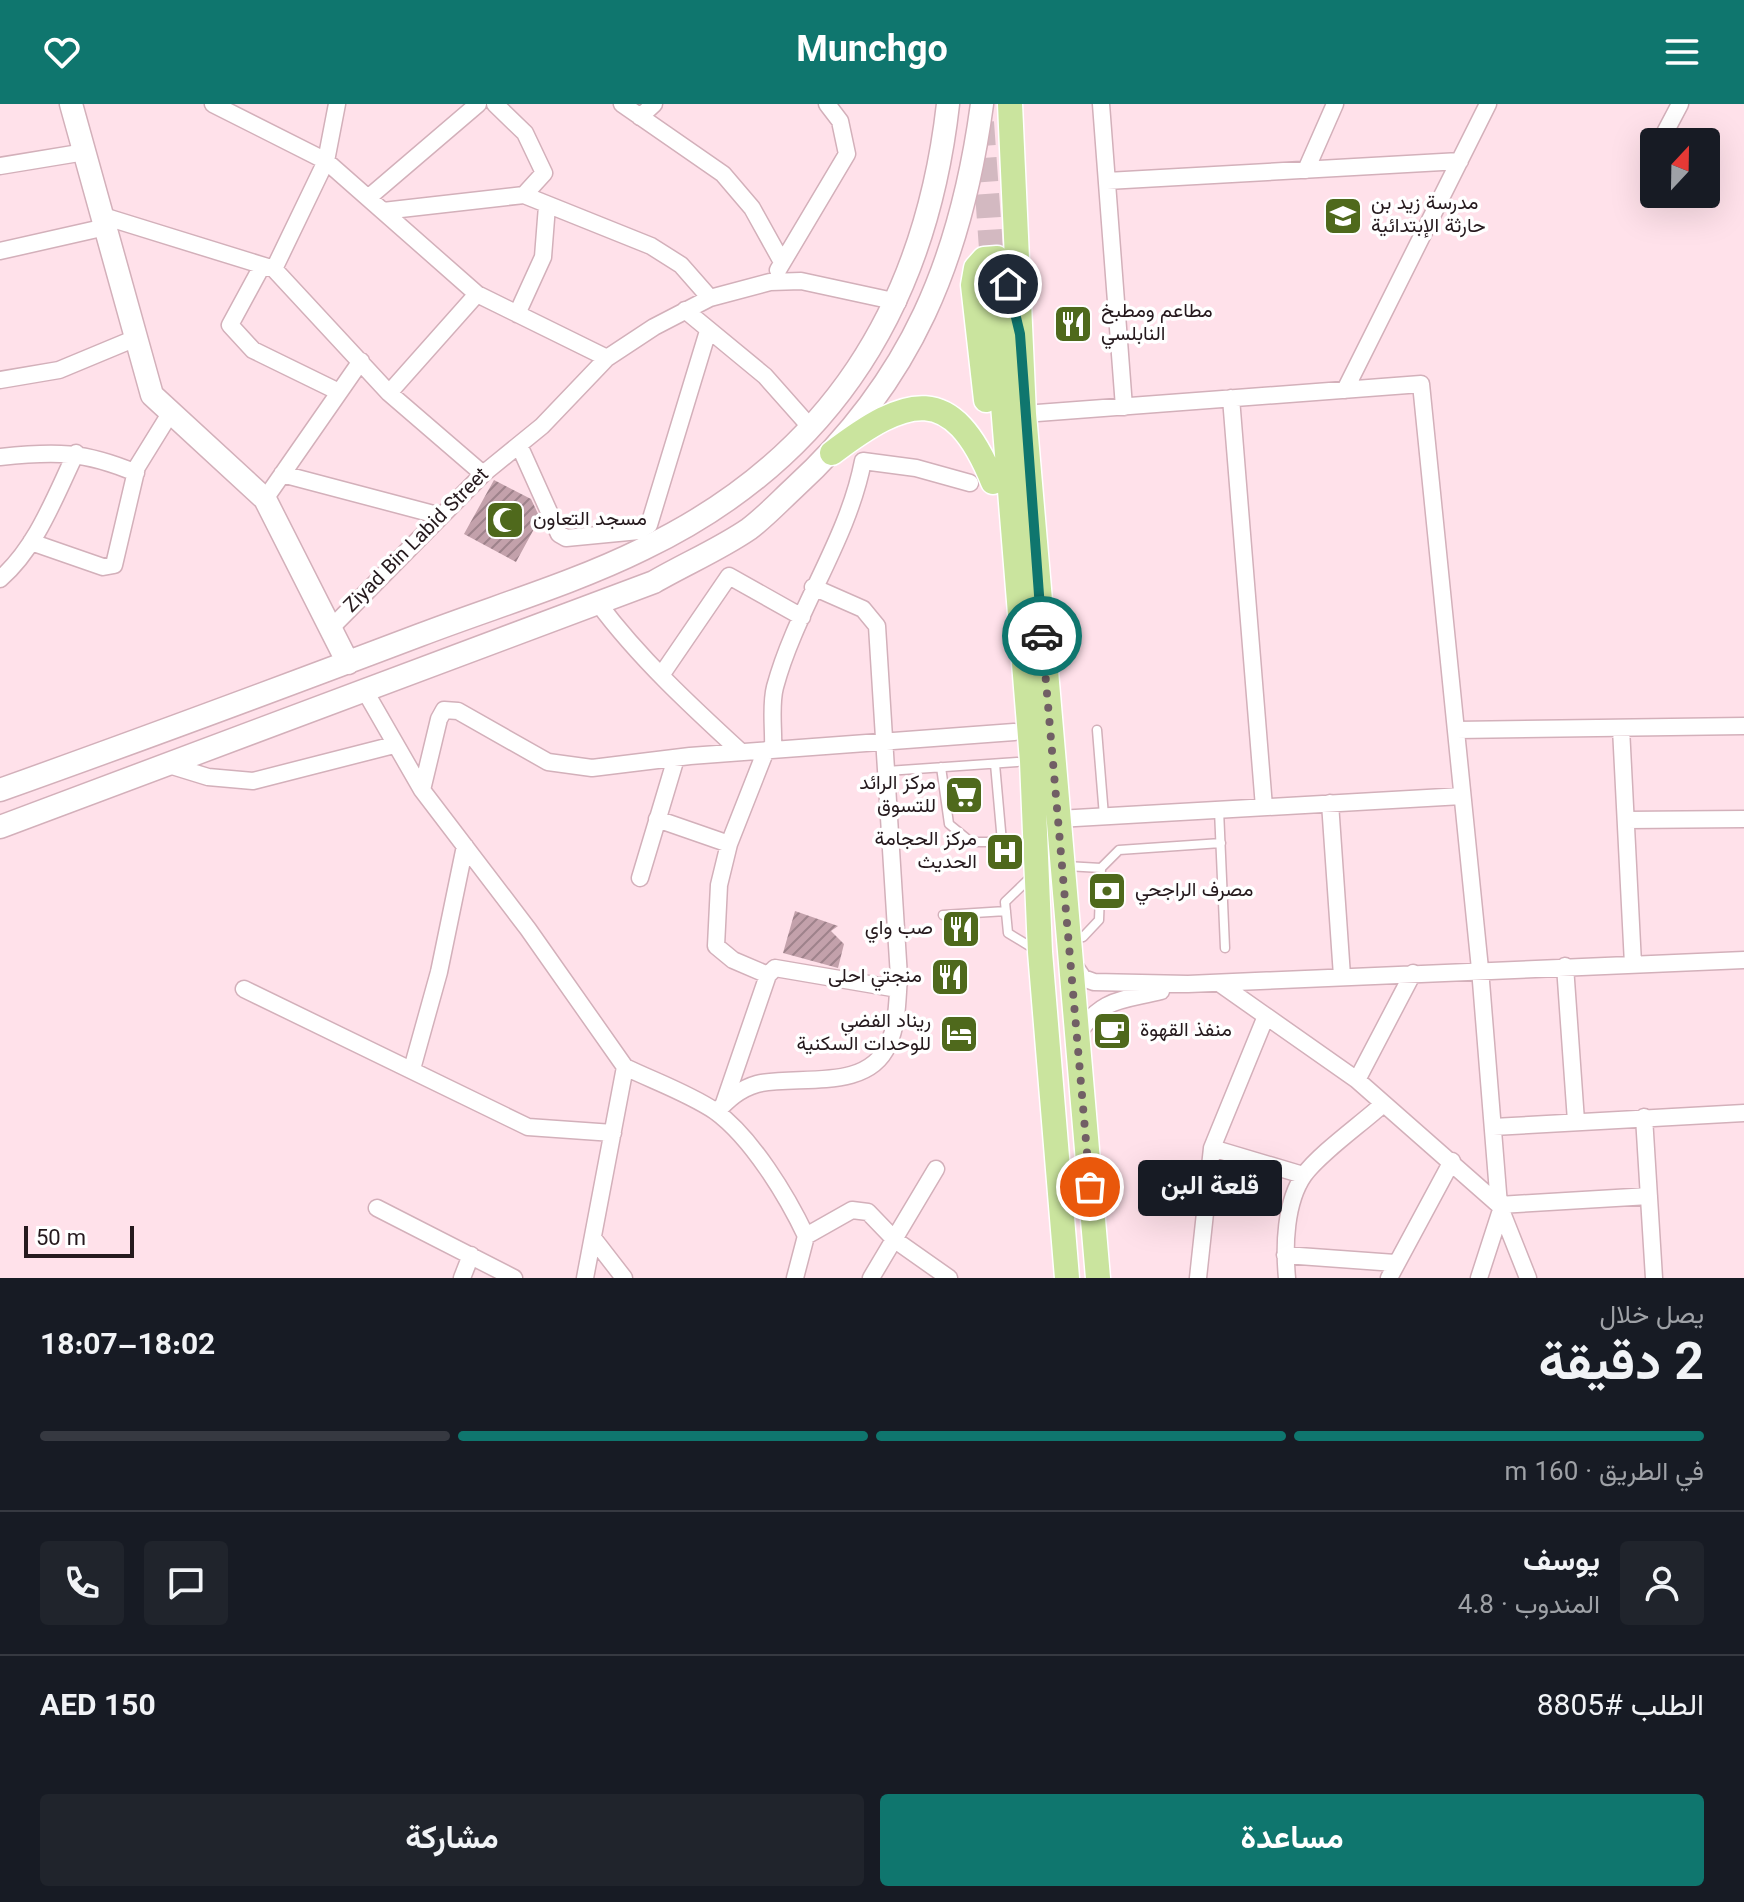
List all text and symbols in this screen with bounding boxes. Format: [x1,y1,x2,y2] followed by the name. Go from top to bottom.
[796,24,948,80] text: Munchgo
[40,30,84,74] icon: heart
[1660,30,1704,74] icon: menu
[1640,128,1720,208] north arrow
[1640,128,1720,208] map controls
[1371,188,1486,243] place label: مدرسة زيد بن حارثة الإبتدائية
[1322,195,1364,237] school or university icon: مدرسة زيد بن حارثة الإبتدائية
[974,250,1042,318] pin
[986,262,1030,306] icon: home
[1101,296,1213,351] place label: مطاعم ومطبخ النابلسي
[1052,303,1094,345] restaurant icon: مطاعم ومطبخ النابلسي
[337,461,497,621] street label: Ziyad Bin Labid Street
[484,499,526,541] mosque icon: مسجد التعاون
[533,504,647,536] place label: مسجد التعاون
[1002,596,1082,676] courier
[1020,614,1064,658] icon: car
[859,768,936,823] place label: مركز الرائد للتسوق
[943,774,985,816] supermarket icon: مركز الرائد للتسوق
[875,824,977,879] place label: مركز الحجامة الحديث
[984,831,1026,873] hospital icon: مركز الحجامة الحديث
[1086,870,1128,912] bank icon: مصرف الراجحي
[1135,875,1253,907] place label: مصرف الراجحي
[940,908,982,950] restaurant icon: صب واي
[865,913,933,945] place label: صب واي
[929,956,971,998] restaurant icon: منجتي احلى
[828,961,922,993] place label: منجتي احلى
[797,1006,931,1061] place label: ريناد الفضي للوحدات السكنية
[1091,1010,1133,1052] cafe icon: منفذ القهوة
[938,1013,980,1055] hotel icon: ريناد الفضي للوحدات السكنية
[1140,1015,1232,1047] place label: منفذ القهوة
[1056,1153,1124,1221] pin
[1138,1159,1282,1215] callout: قلعة البن
[1068,1165,1112,1209] icon: bag
[1161,1167,1259,1208] text: قلعة البن
[24,1222,134,1258] scale bar
[36,1222,86,1257] text: 50 m
[1599,1296,1704,1337] text: يصل خلال
[40,1323,215,1370] text: 18:02–18:07
[1538,1326,1704,1407] text: 2 دقيقة
[1505,1453,1704,1494] text: في الطريق · 160 m
[1523,1539,1600,1586] text: يوسف
[40,1541,124,1625] button: phone
[144,1541,228,1625] button: chat
[1620,1541,1704,1625] button: person
[1458,1586,1600,1627] text: المندوب · 4.8
[40,1684,156,1731] text: AED 150
[1537,1684,1704,1731] text: الطلب #8805
[40,1794,864,1886] button: مشاركة
[880,1794,1704,1886] button: مساعدة

